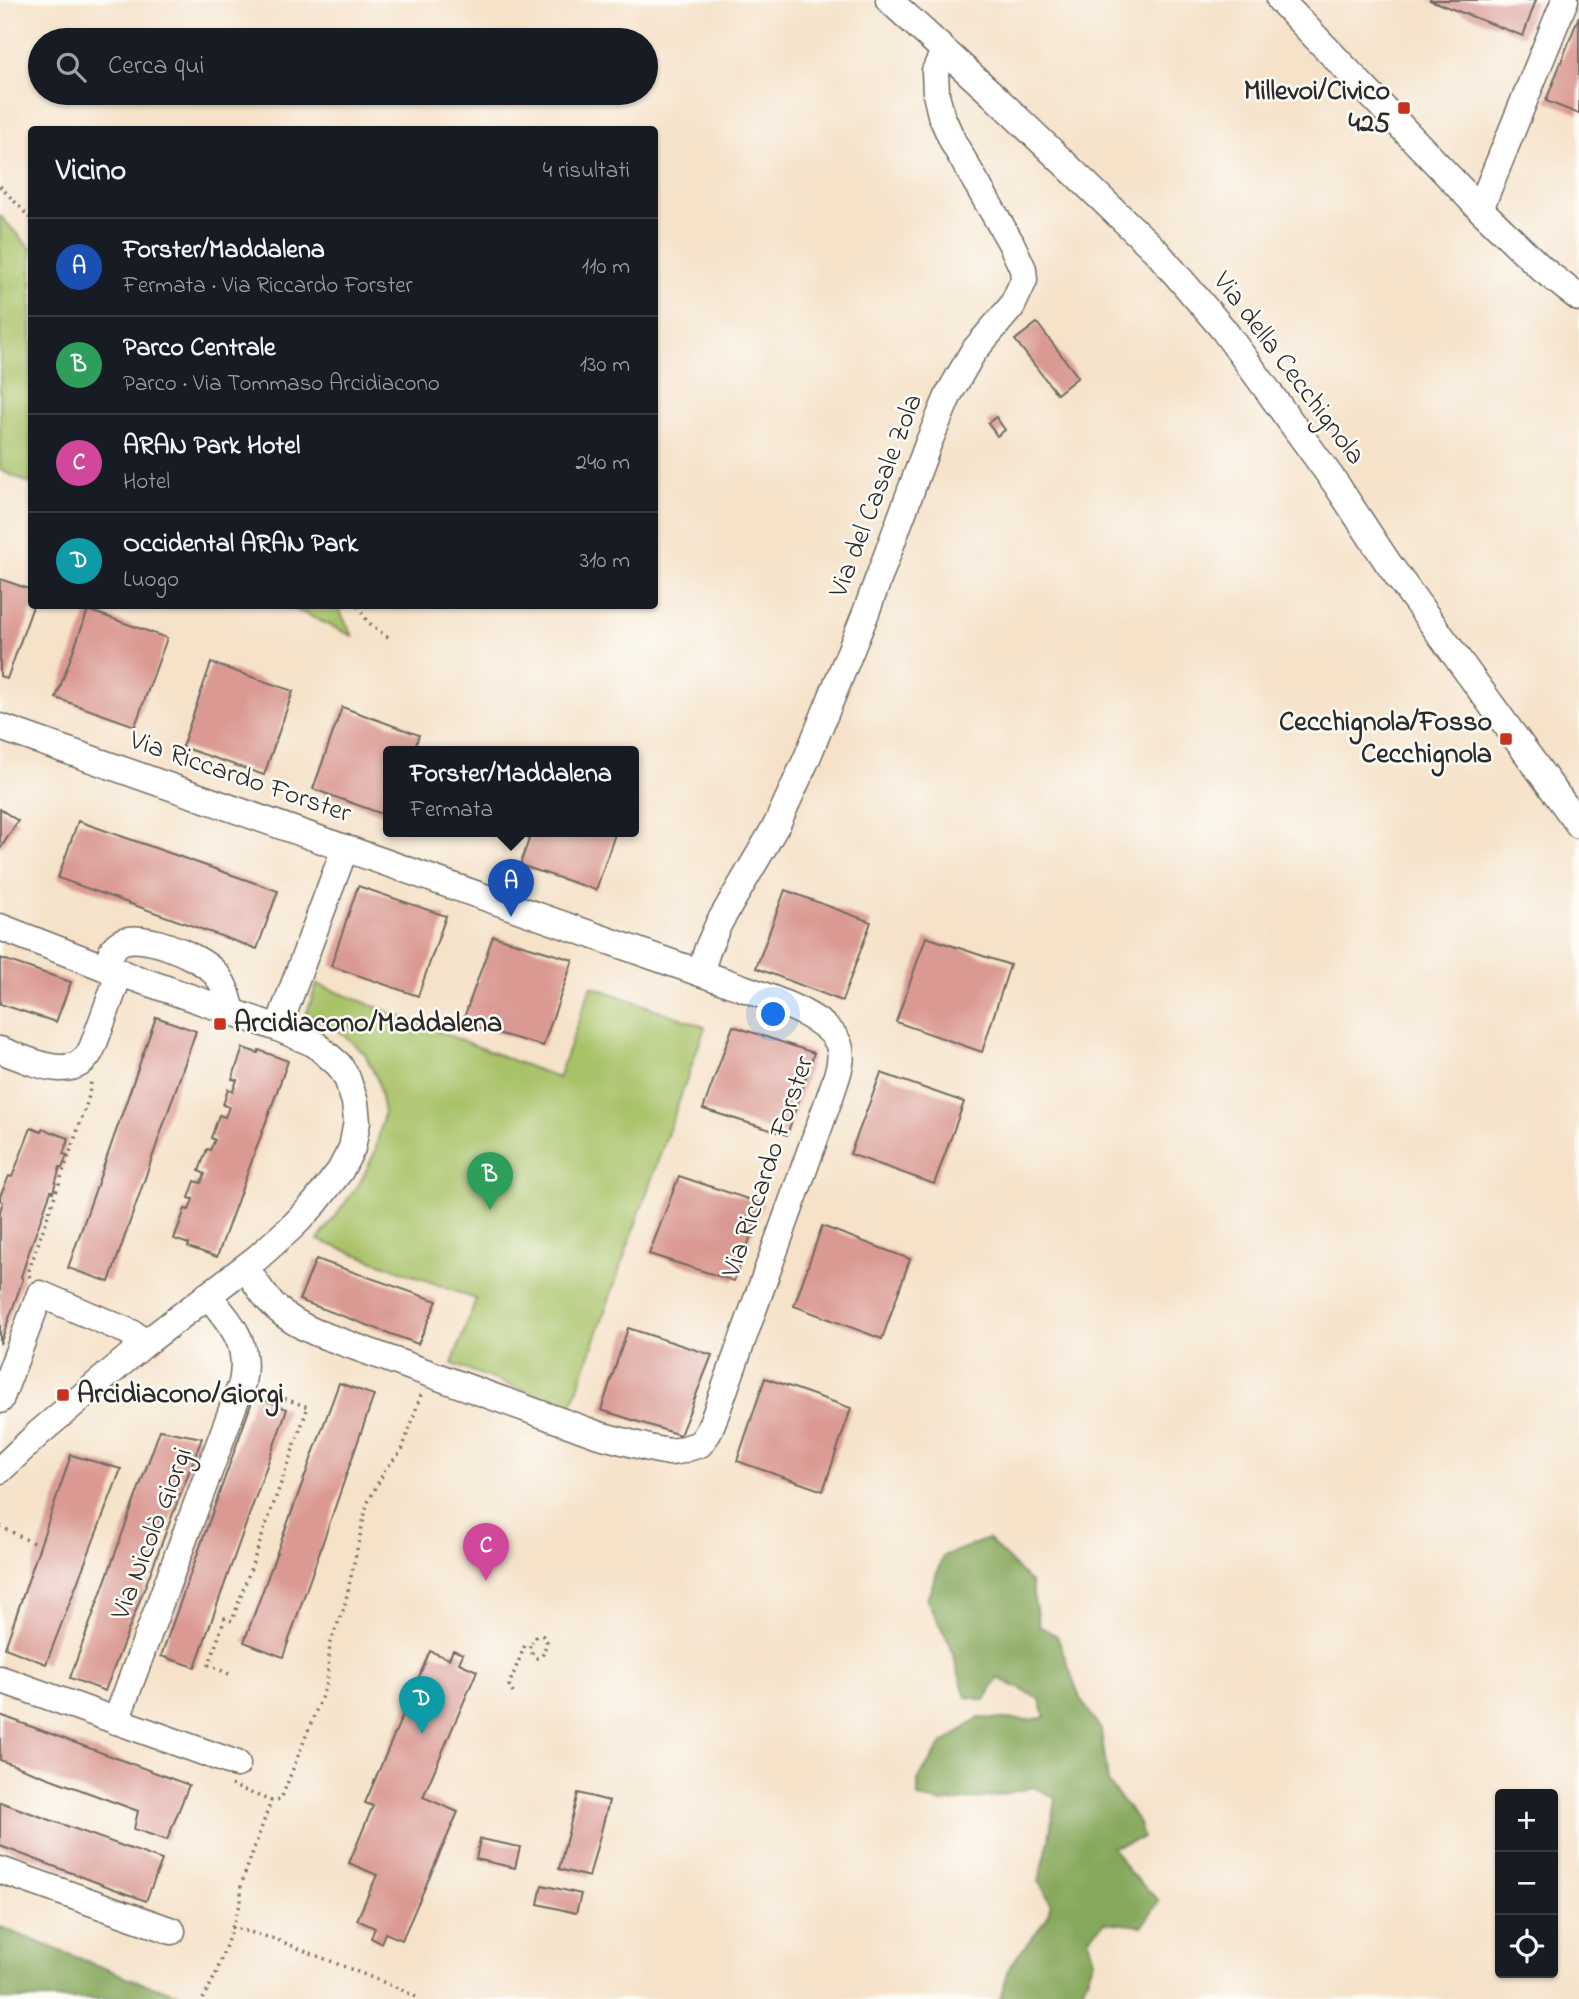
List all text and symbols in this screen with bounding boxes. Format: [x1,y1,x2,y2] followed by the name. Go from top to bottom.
[28,28,658,105] search box
[52,48,90,86] icon: search
[108,48,204,86] text: Cerca qui
[1244,72,1390,145] place label: Millevoi/Civico 425
[1396,100,1412,116] marker: Millevoi/Civico 425
[56,150,126,194] text: Vicino
[543,155,630,188] text: 4 risultati
[123,232,325,270] text: Forster/Maddalena
[72,251,86,284] text: A
[582,251,630,284] text: 110 m
[1201,263,1374,474] street label: Via della Cecchignola
[123,270,413,303] text: Fermata · Via Riccardo Forster
[123,330,276,368] text: Parco Centrale
[71,349,87,382] text: B
[580,349,630,382] text: 130 m
[123,368,440,401] text: Parco · Via Tommaso Arcidiacono
[819,388,935,605] street label: Via del Casale Zola
[123,428,300,466] text: ARAN Park Hotel
[73,447,85,480] text: C
[576,447,630,480] text: 240 m
[123,466,170,499] text: Hotel
[123,526,358,564] text: Occidental ARAN Park
[71,545,87,578] text: D
[580,545,630,578] text: 310 m
[123,564,179,597] text: Luogo
[1279,703,1492,777] place label: Cecchignola/Fosso Cecchignola
[123,721,357,835] street label: Via Riccardo Forster
[1498,731,1514,747] marker: Cecchignola/Fosso Cecchignola
[383,746,639,837] popup
[410,756,612,794] text: Forster/Maddalena
[410,794,493,827] text: Fermata
[488,859,534,917] pin: A
[756,997,790,1031] your location
[234,1004,502,1045] place label: Arcidiacono/Maddalena
[212,1016,228,1032] marker: Arcidiacono/Maddalena
[712,1050,826,1284] street label: Via Riccardo Forster
[467,1152,513,1210] pin: B
[77,1375,284,1417] place label: Arcidiacono/Giorgi
[55,1387,71,1403] marker: Arcidiacono/Giorgi
[101,1442,205,1627] street label: Via Nicolò Giorgi
[463,1523,509,1581] pin: C
[399,1676,445,1734] pin: D
[1495,1789,1558,1978] map controls
[1495,1789,1558,1852] button: +
[1495,1852,1558,1915] button: −
[1495,1915,1558,1978] button: locate

